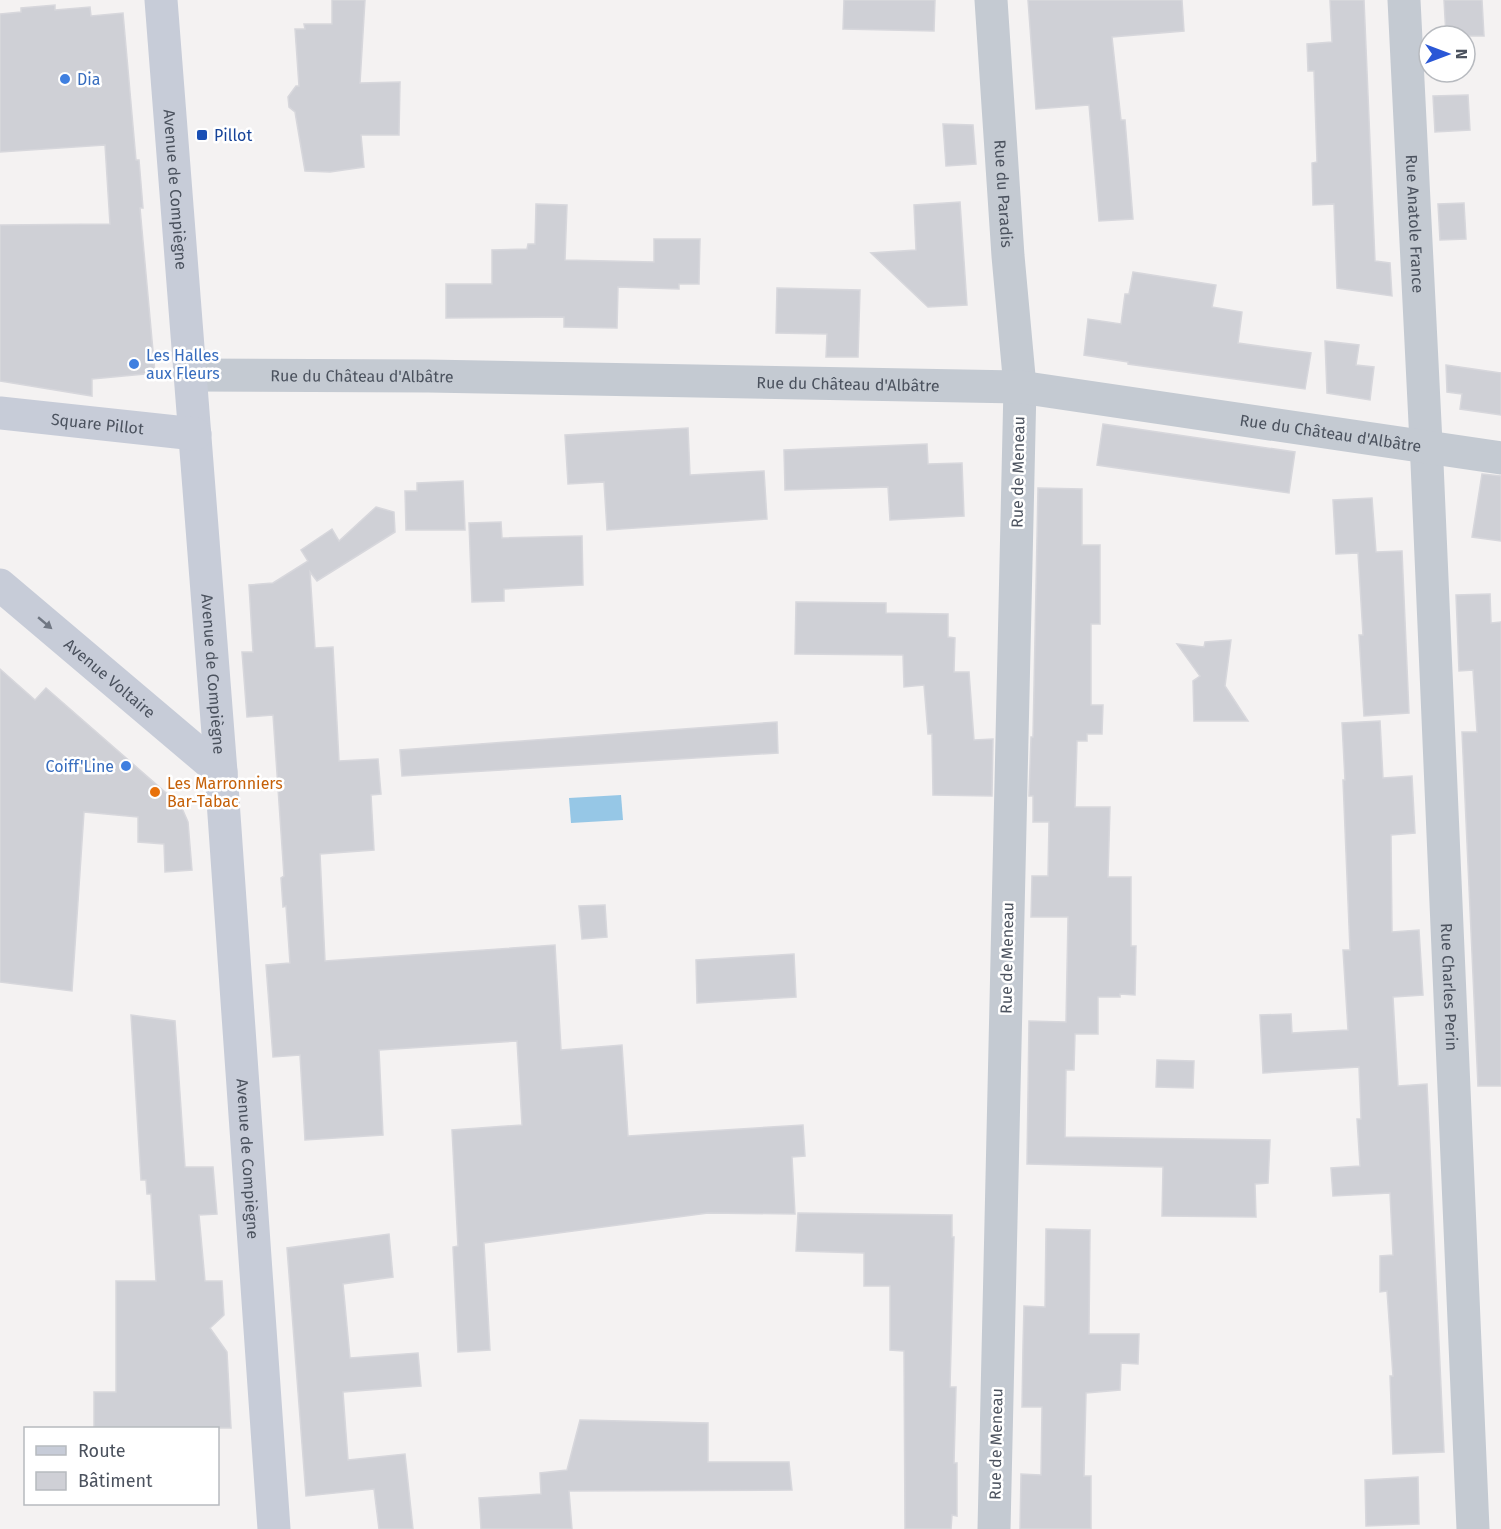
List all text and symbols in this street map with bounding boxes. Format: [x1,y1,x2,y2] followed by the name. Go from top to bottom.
[1417,24,1477,84] north arrow
[1452,49,1471,59] text: N
[77,70,101,89] place label: Dia
[58,72,72,86] marker: Dia
[160,108,191,270] street label: Avenue de Compiègne
[214,126,252,145] place label: Pillot
[195,128,209,142] marker: Pillot
[991,139,1017,248] street label: Rue du Paradis
[1402,154,1428,294] street label: Rue Anatole France
[146,346,220,383] place label: Les Halles aux Fleurs
[127,357,141,371] marker: Les Halles aux Fleurs
[270,366,454,386] street label: Rue du Château d'Albâtre
[756,373,940,395] street label: Rue du Château d'Albâtre
[50,409,145,438] street label: Square Pillot
[1239,410,1423,456] street label: Rue du Château d'Albâtre
[1008,416,1028,528] street label: Rue de Meneau
[198,593,229,755] street label: Avenue de Compiègne
[37,616,53,629] one-way arrow
[61,634,159,722] street label: Avenue Voltaire
[46,757,114,776] place label: Coiff'Line
[119,759,133,773] marker: Coiff'Line
[167,774,283,811] place label: Les Marronniers Bar-Tabac
[148,785,162,799] marker: Les Marronniers Bar-Tabac
[997,902,1017,1014] street label: Rue de Meneau
[1437,923,1462,1051] street label: Rue Charles Perin
[233,1078,263,1240] street label: Avenue de Compiègne
[986,1388,1006,1500] street label: Rue de Meneau
[24,1427,219,1505] legend
[78,1440,126,1462] text: Route
[78,1470,153,1492] text: Bâtiment

